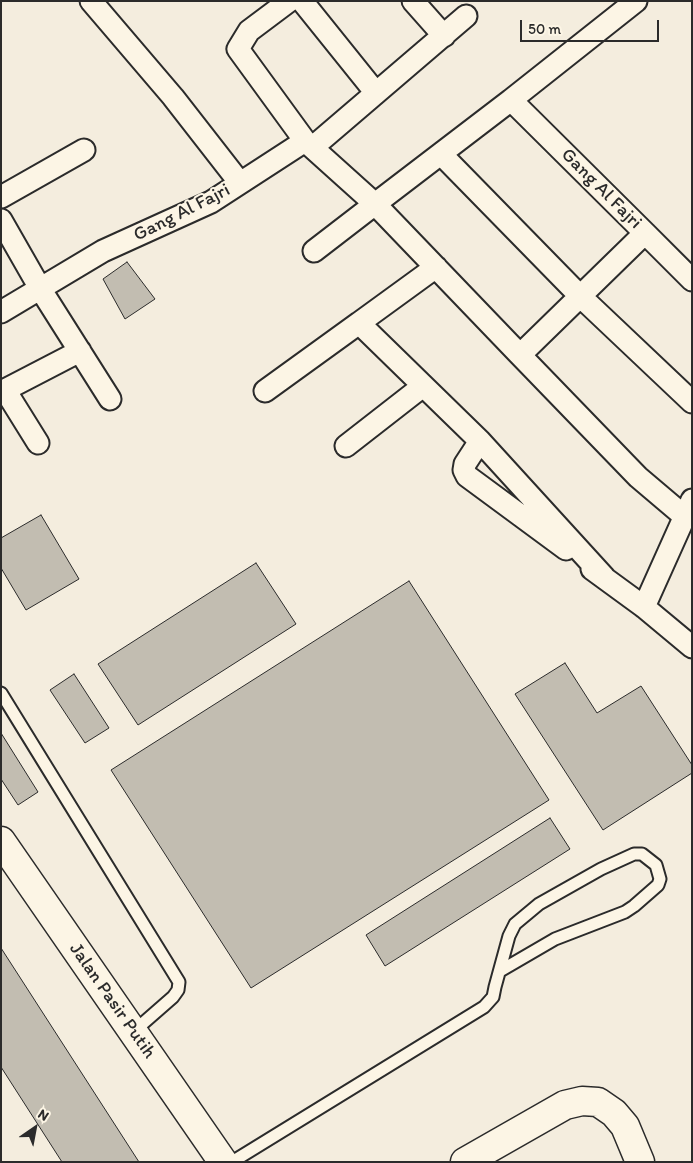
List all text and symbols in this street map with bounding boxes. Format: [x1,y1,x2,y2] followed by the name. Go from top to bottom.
[523,10,662,42] scale bar
[528,20,561,38] text: 50 m
[556,144,646,234] street label: Gang Al Fajri
[130,179,234,247] street label: Gang Al Fajri
[64,939,160,1063] street label: Jalan Pasir Putih
[10,1103,60,1153] north arrow
[35,1105,52,1125] text: N

